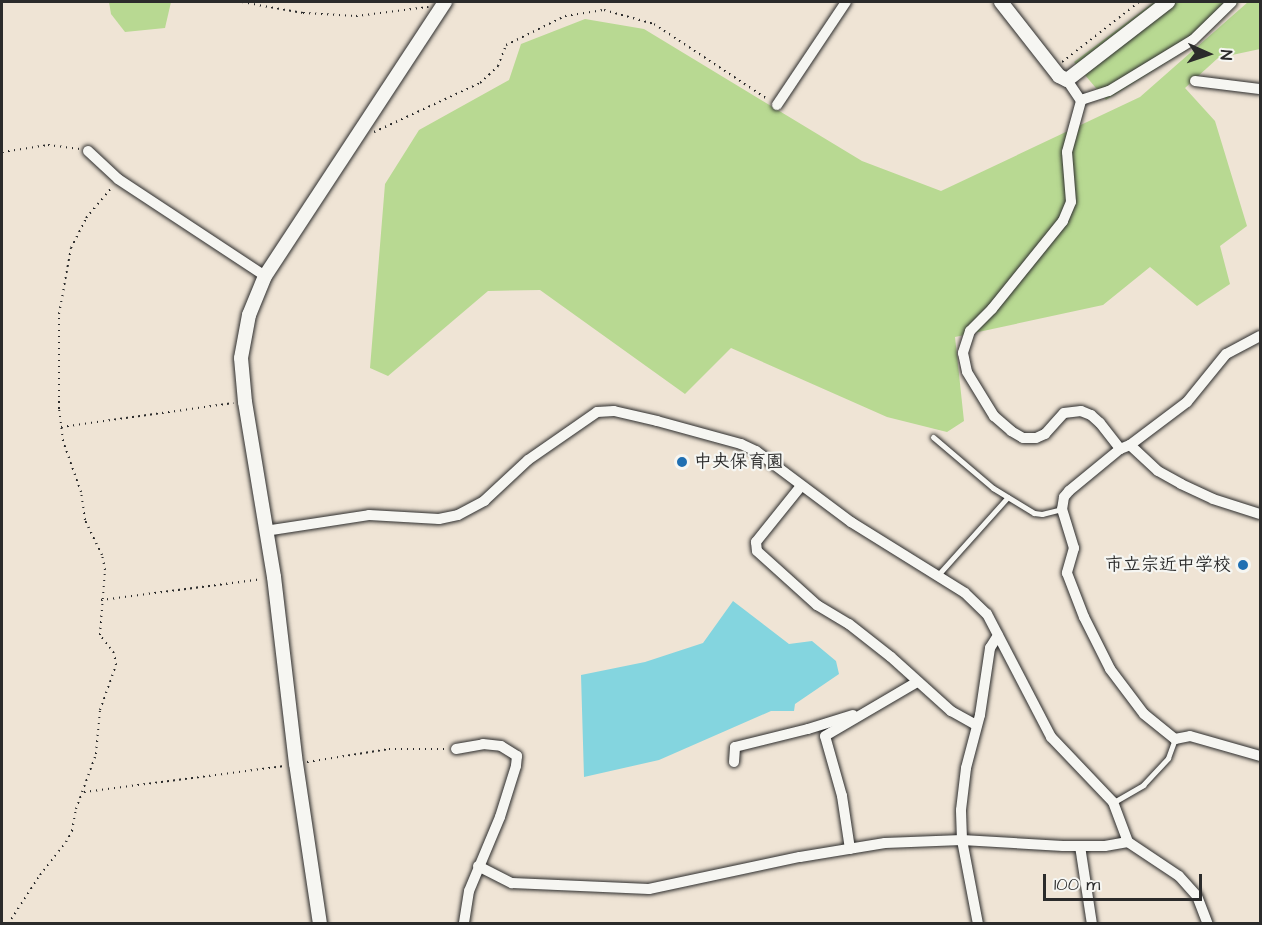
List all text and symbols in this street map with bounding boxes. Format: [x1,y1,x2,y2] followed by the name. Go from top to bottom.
[1178,24,1238,84] north arrow
[1215,49,1237,61] text: N
[694,451,784,473] place label: 中央保育園
[675,455,689,469] marker: 中央保育園
[1105,554,1231,576] place label: 市立宗近中学校
[1236,558,1250,572] marker: 市立宗近中学校
[1046,862,1205,900] scale bar
[1054,872,1100,897] text: 100 m

